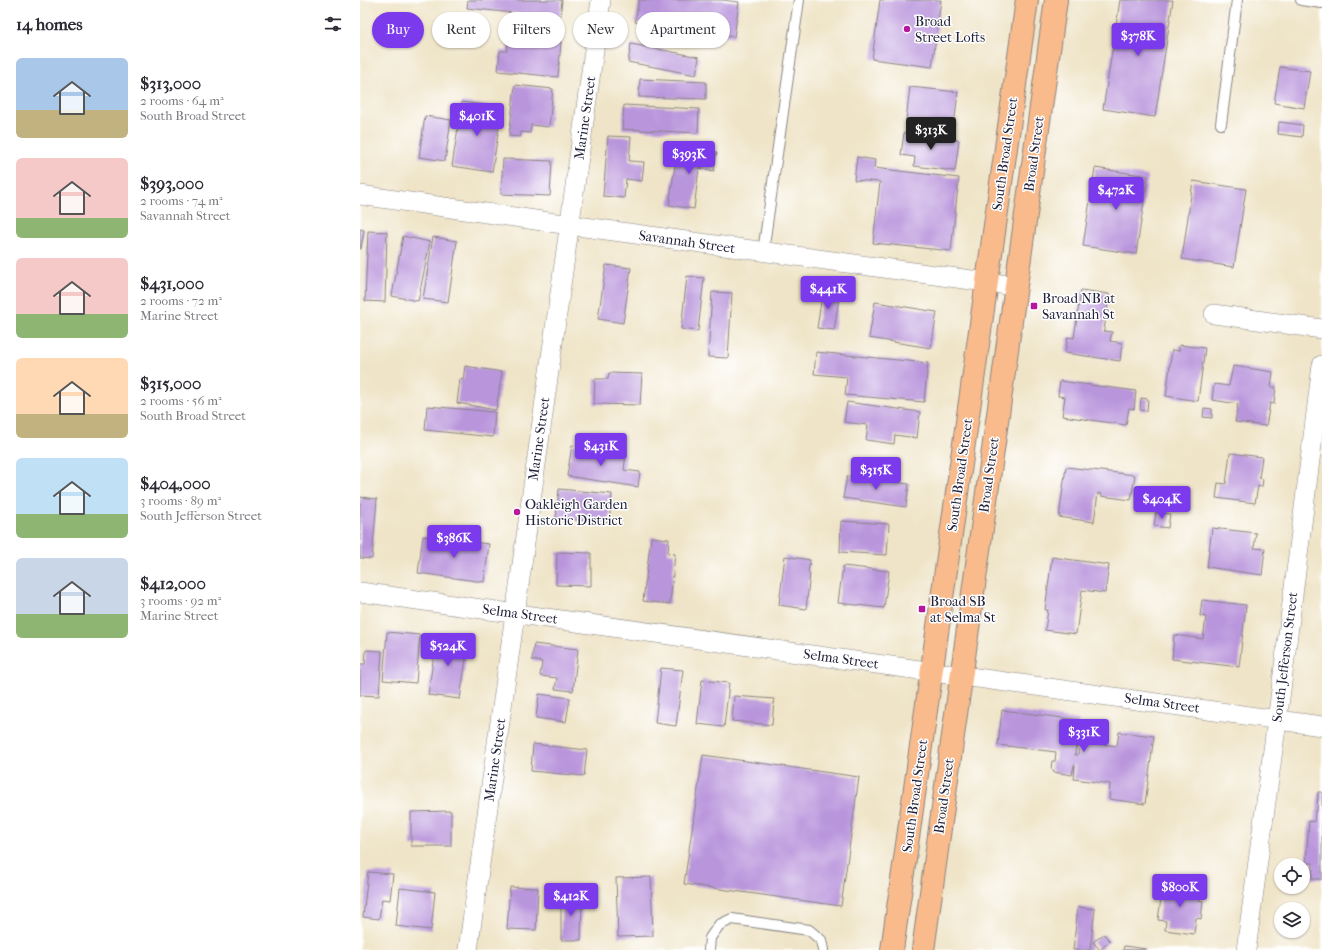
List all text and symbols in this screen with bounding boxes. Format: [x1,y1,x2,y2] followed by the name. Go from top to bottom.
[372,12,424,48] chip: Buy
[432,12,490,48] chip: Rent
[498,12,565,48] chip: Filters
[573,12,628,48] chip: New
[636,12,730,48] chip: Apartment
[322,13,344,35] icon: filters
[915,13,985,46] place label: Broad Street Lofts
[16,14,83,34] text: 14 homes
[1110,23,1166,57] pin: $378K
[902,24,912,34] marker: Broad Street Lofts
[1121,28,1155,43] text: $378K
[140,73,201,93] text: $313,000
[48,74,96,122] icon: home
[571,75,599,161] street label: Marine Street
[140,93,224,108] text: 2 rooms · 64 m²
[989,96,1021,212] street label: South Broad Street
[449,103,505,137] pin: $401K
[140,108,246,123] text: South Broad Street
[459,108,495,123] text: $401K
[1020,115,1048,193] street label: Broad Street
[903,117,959,151] pin: $313K
[915,122,947,137] text: $313K
[661,141,717,175] pin: $393K
[672,146,706,161] text: $393K
[140,173,204,193] text: $393,000
[48,174,96,222] icon: home
[1088,177,1144,211] pin: $472K
[1098,182,1134,197] text: $472K
[140,193,223,208] text: 2 rooms · 74 m²
[140,208,230,223] text: Savannah Street
[638,227,736,257] street label: Savannah Street
[140,273,204,293] text: $431,000
[48,274,96,322] icon: home
[800,276,856,310] pin: $441K
[810,281,846,296] text: $441K
[1042,290,1115,323] place label: Broad NB at Savannah St
[140,293,222,308] text: 2 rooms · 72 m²
[1029,301,1039,311] marker: Broad NB at Savannah St
[140,308,218,323] text: Marine Street
[140,373,201,393] text: $315,000
[48,374,96,422] icon: home
[140,393,222,408] text: 2 rooms · 56 m²
[525,396,553,482] street label: Marine Street
[140,408,246,423] text: South Broad Street
[944,417,976,533] street label: South Broad Street
[573,433,629,467] pin: $431K
[975,436,1003,514] street label: Broad Street
[584,438,618,453] text: $431K
[848,457,904,491] pin: $315K
[860,462,892,477] text: $315K
[140,473,211,493] text: $404,000
[48,474,96,522] icon: home
[1134,486,1190,520] pin: $404K
[1143,491,1182,506] text: $404K
[140,493,221,508] text: 3 rooms · 89 m²
[525,496,628,529] place label: Oakleigh Garden Historic District
[512,507,522,517] marker: Oakleigh Garden Historic District
[140,508,262,523] text: South Jefferson Street
[426,525,482,559] pin: $386K
[436,530,472,545] text: $386K
[140,573,206,593] text: $412,000
[48,574,96,622] icon: home
[1269,591,1301,723] street label: South Jefferson Street
[140,593,221,608] text: 3 rooms · 92 m²
[930,593,996,626] place label: Broad SB at Selma St
[481,600,559,628] street label: Selma Street
[917,604,927,614] marker: Broad SB at Selma St
[140,608,218,623] text: Marine Street
[420,633,476,667] pin: $524K
[430,638,466,653] text: $524K
[802,645,880,673] street label: Selma Street
[1123,689,1201,717] street label: Selma Street
[481,717,509,803] street label: Marine Street
[1056,719,1112,753] pin: $331K
[1068,724,1100,739] text: $331K
[899,738,931,854] street label: South Broad Street
[930,757,958,835] street label: Broad Street
[1274,858,1310,938] map controls
[1274,858,1310,894] button: locate
[1152,874,1208,908] pin: $800K
[1161,879,1199,894] text: $800K
[543,883,599,917] pin: $412K
[553,888,589,903] text: $412K
[1274,902,1310,938] button: layers

